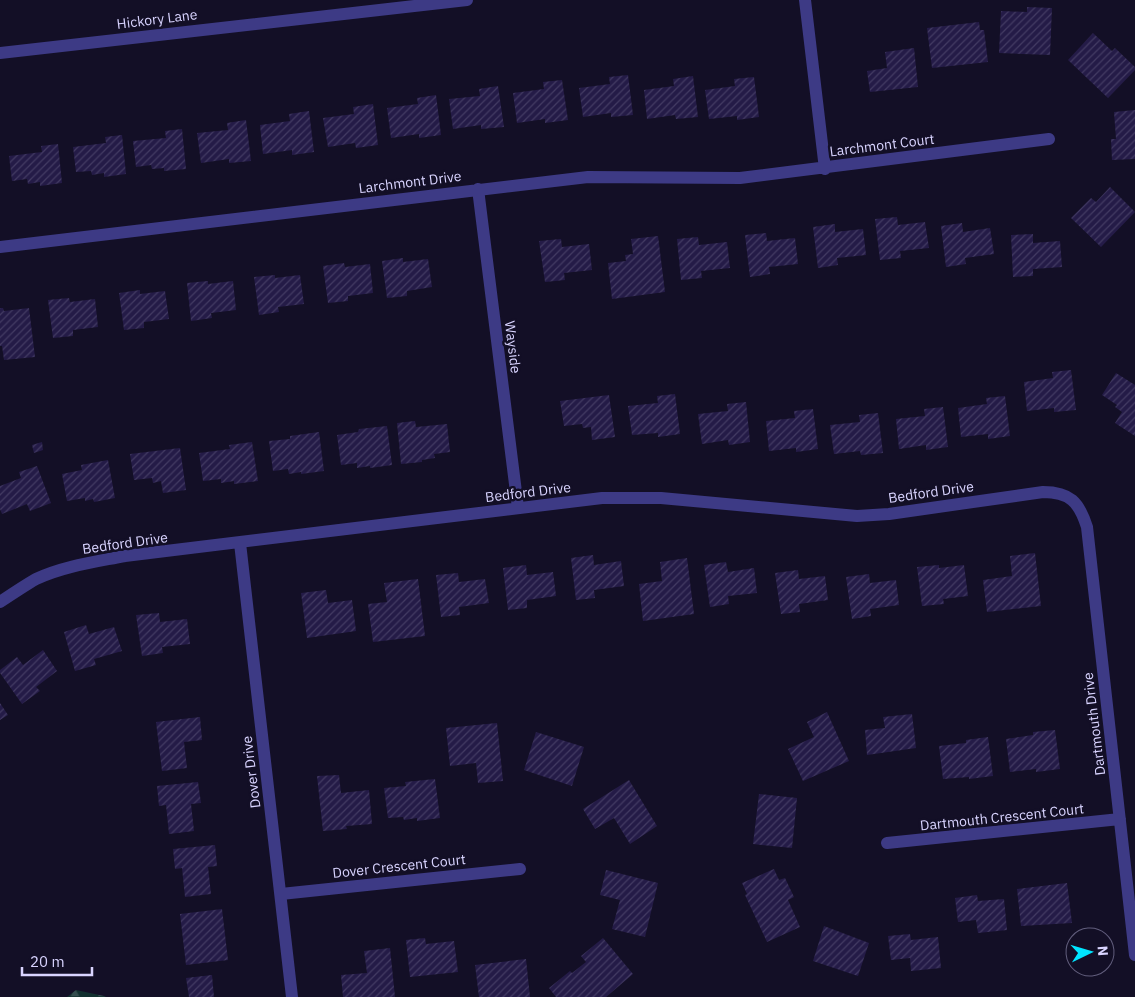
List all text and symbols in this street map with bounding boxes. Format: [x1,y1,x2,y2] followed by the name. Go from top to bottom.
[116,5,199,33] street label: Hickory Lane
[829,130,935,160] street label: Larchmont Court
[358,167,463,197] street label: Larchmont Drive
[501,320,525,375] street label: Wayside
[887,477,975,507] street label: Bedford Drive
[484,478,572,506] street label: Bedford Drive
[81,528,169,558] street label: Bedford Drive
[1079,671,1109,777] street label: Dartmouth Drive
[238,735,264,809] street label: Dover Drive
[919,799,1085,835] street label: Dartmouth Crescent Court
[332,850,467,882] street label: Dover Crescent Court
[1065,927,1115,977] north arrow
[22,944,92,976] scale bar
[1094,945,1112,957] text: N
[30,952,65,971] text: 20 m

